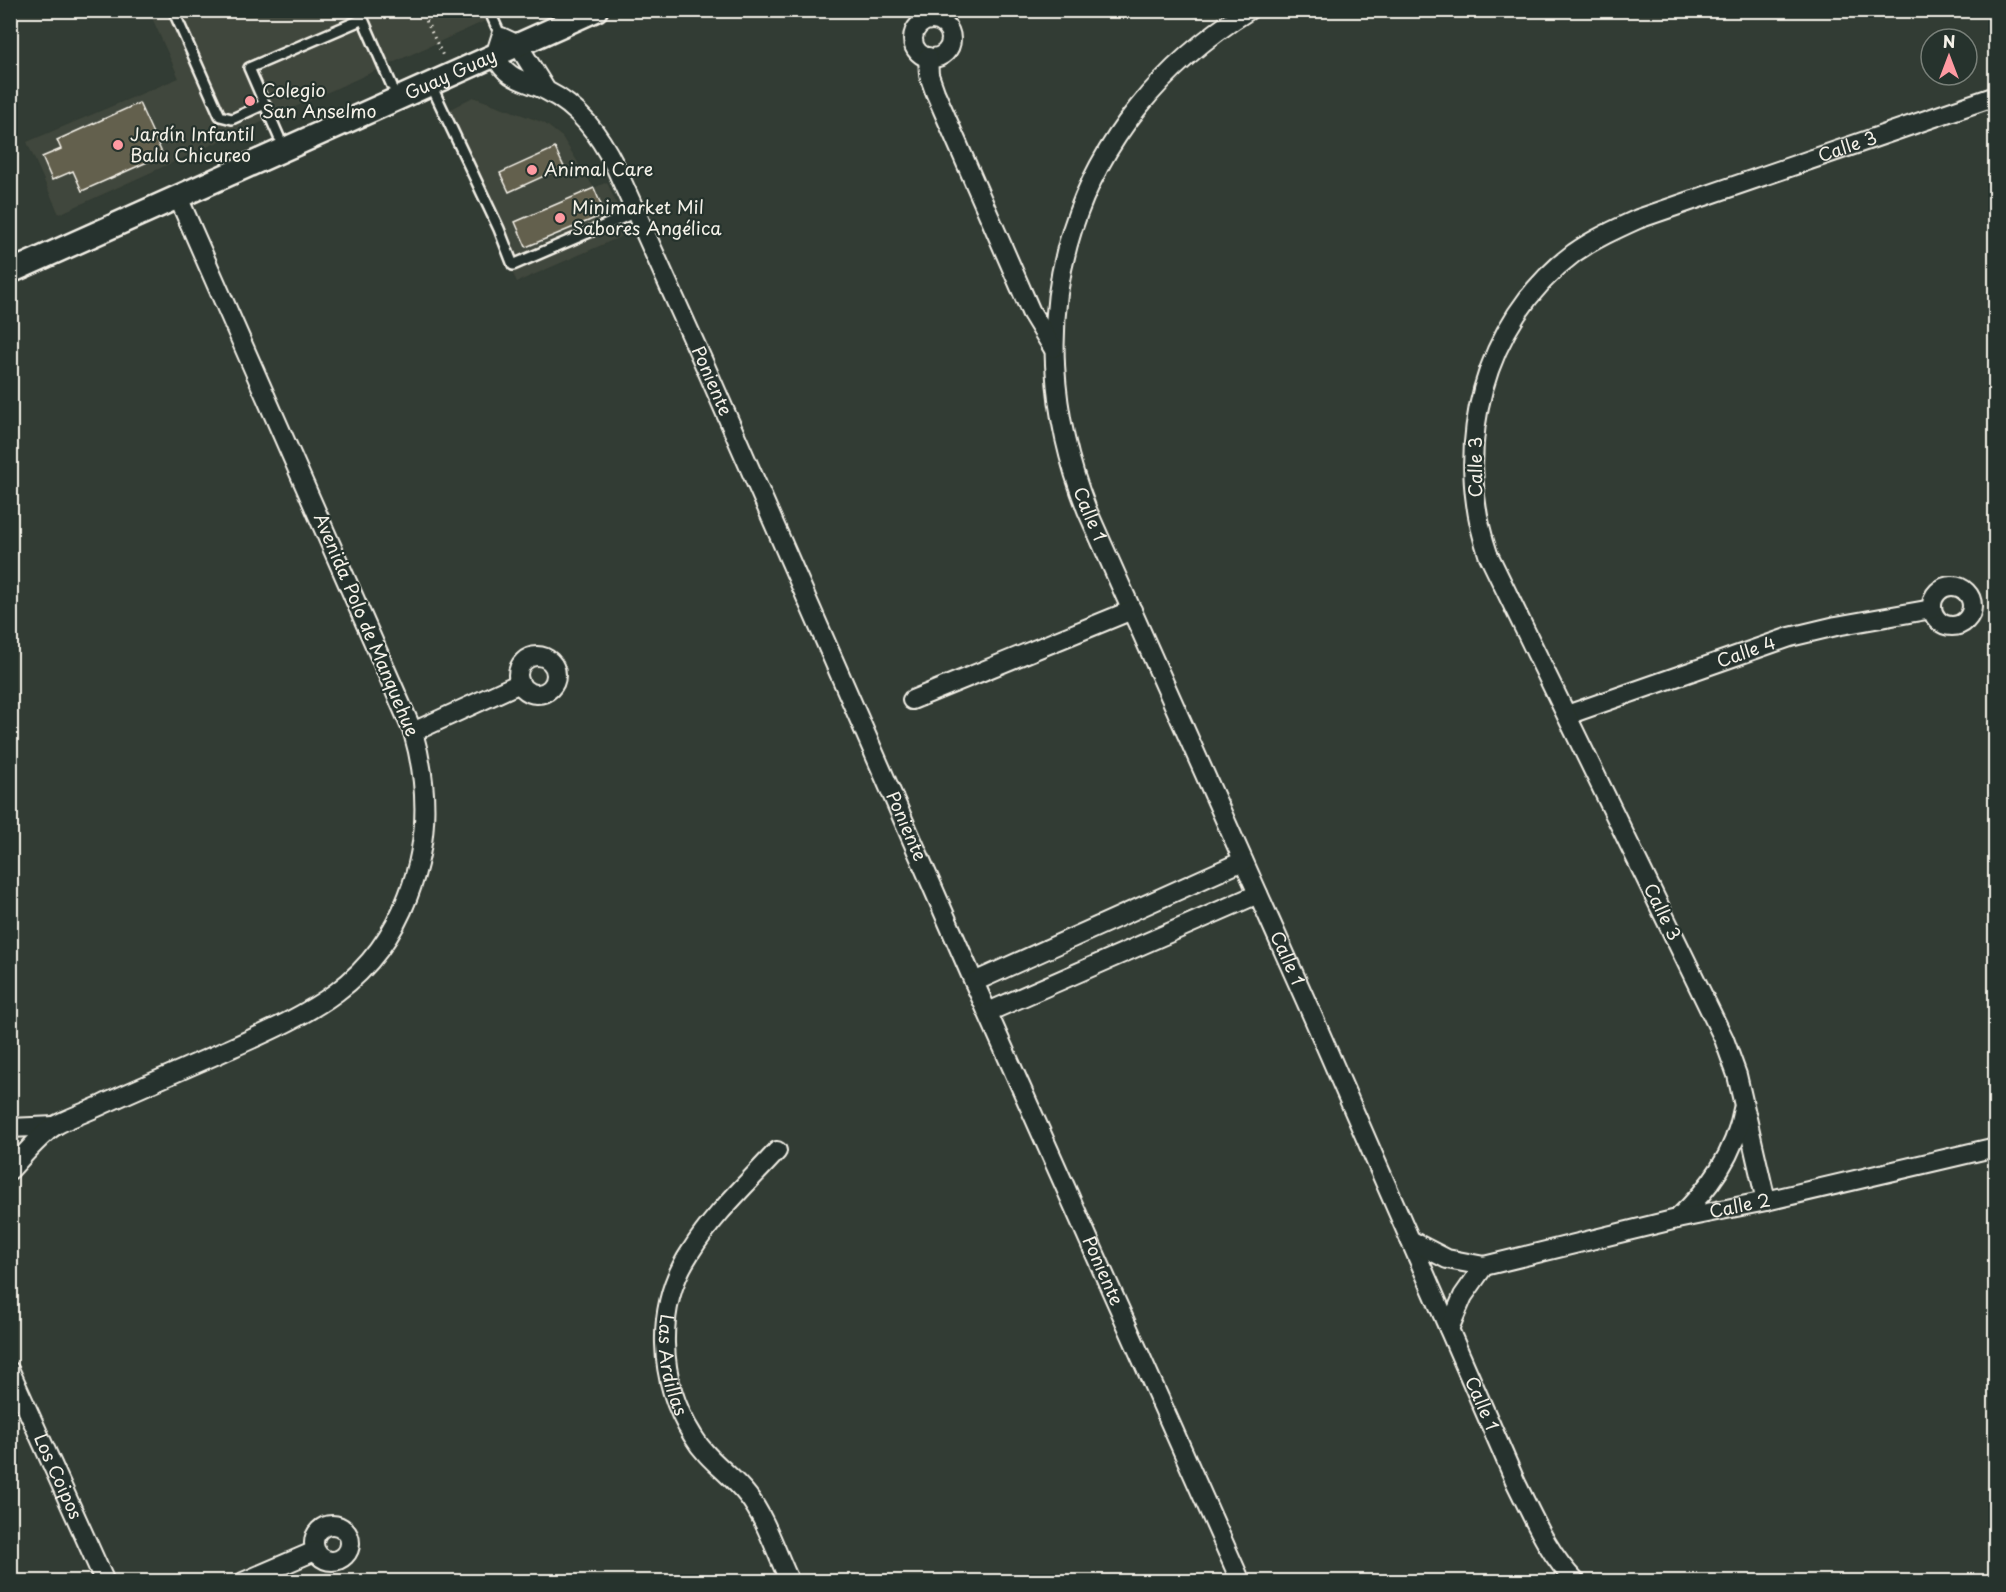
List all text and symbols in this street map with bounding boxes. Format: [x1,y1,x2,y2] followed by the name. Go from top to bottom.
[1919,27,1979,87] north arrow
[1943,29,1955,53] text: N
[400,41,501,106] street label: Guay Guay
[262,76,377,124] place label: Colegio San Anselmo
[243,94,257,108] marker: Colegio San Anselmo
[130,120,255,168] place label: Jardín Infantil Balu Chicureo
[1814,123,1880,168] street label: Calle 3
[111,138,125,152] marker: Jardín Infantil Balu Chicureo
[544,155,653,182] place label: Animal Care
[525,163,539,177] marker: Animal Care
[572,193,722,241] place label: Minimarket Mil Sabores Angélica
[553,211,567,225] marker: Minimarket Mil Sabores Angélica
[686,341,740,420] street label: Poniente
[1461,437,1488,497] street label: Calle 3
[1068,483,1114,545] street label: Calle 1
[308,509,427,740] street label: Avenida Polo de Manquehue
[1713,628,1779,674] street label: Calle 4
[880,787,935,865] street label: Poniente
[1638,878,1689,945] street label: Calle 3
[1264,926,1312,989] street label: Calle 1
[1707,1185,1772,1224] street label: Calle 2
[1077,1231,1131,1310] street label: Poniente
[653,1313,695,1420] street label: Las Ardillas
[1459,1372,1507,1435] street label: Calle 1
[28,1429,90,1523] street label: Los Coipos

